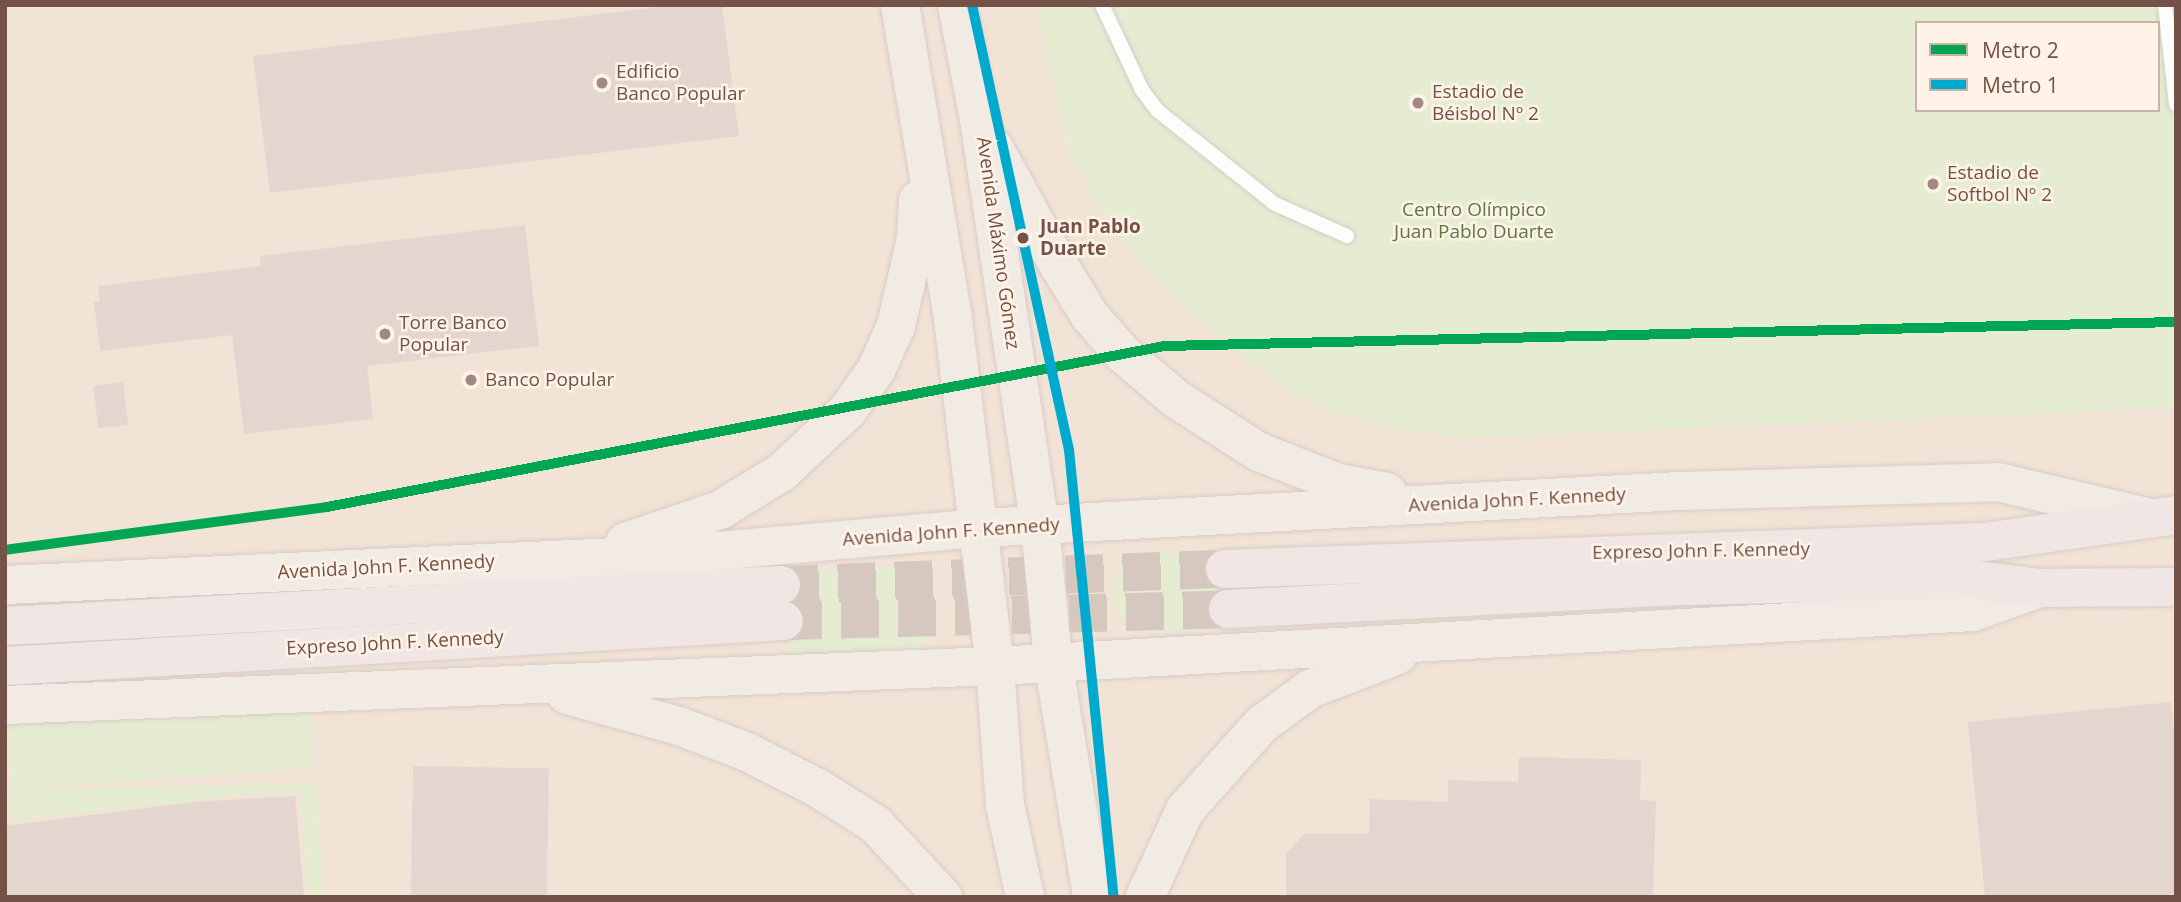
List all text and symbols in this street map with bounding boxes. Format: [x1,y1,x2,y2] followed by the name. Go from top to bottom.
[1915,21,2160,112] legend
[1982,36,2059,64] text: Metro 2
[616,61,745,105] place label: Edificio Banco Popular
[1982,71,2059,99] text: Metro 1
[594,75,610,91] marker: Edificio Banco Popular
[1432,81,1539,125] place label: Estadio de Béisbol Nº 2
[1410,95,1426,111] marker: Estadio de Béisbol Nº 2
[972,135,1024,351] street label: Avenida Máximo Gómez
[1947,162,2052,206] place label: Estadio de Softbol Nº 2
[1925,176,1941,192] marker: Estadio de Softbol Nº 2
[1394,199,1554,243] park label: Centro Olímpico Juan Pablo Duarte
[1040,216,1141,260] place label: Juan Pablo Duarte
[1012,227,1034,249] marker: Juan Pablo Duarte
[399,312,507,356] place label: Torre Banco Popular
[377,326,393,342] marker: Torre Banco Popular
[485,369,614,391] place label: Banco Popular
[463,372,479,388] marker: Banco Popular
[1408,483,1626,517] street label: Avenida John F. Kennedy
[842,513,1060,551] street label: Avenida John F. Kennedy
[1592,538,1810,564] street label: Expreso John F. Kennedy
[277,550,495,584] street label: Avenida John F. Kennedy
[286,626,504,660] street label: Expreso John F. Kennedy

